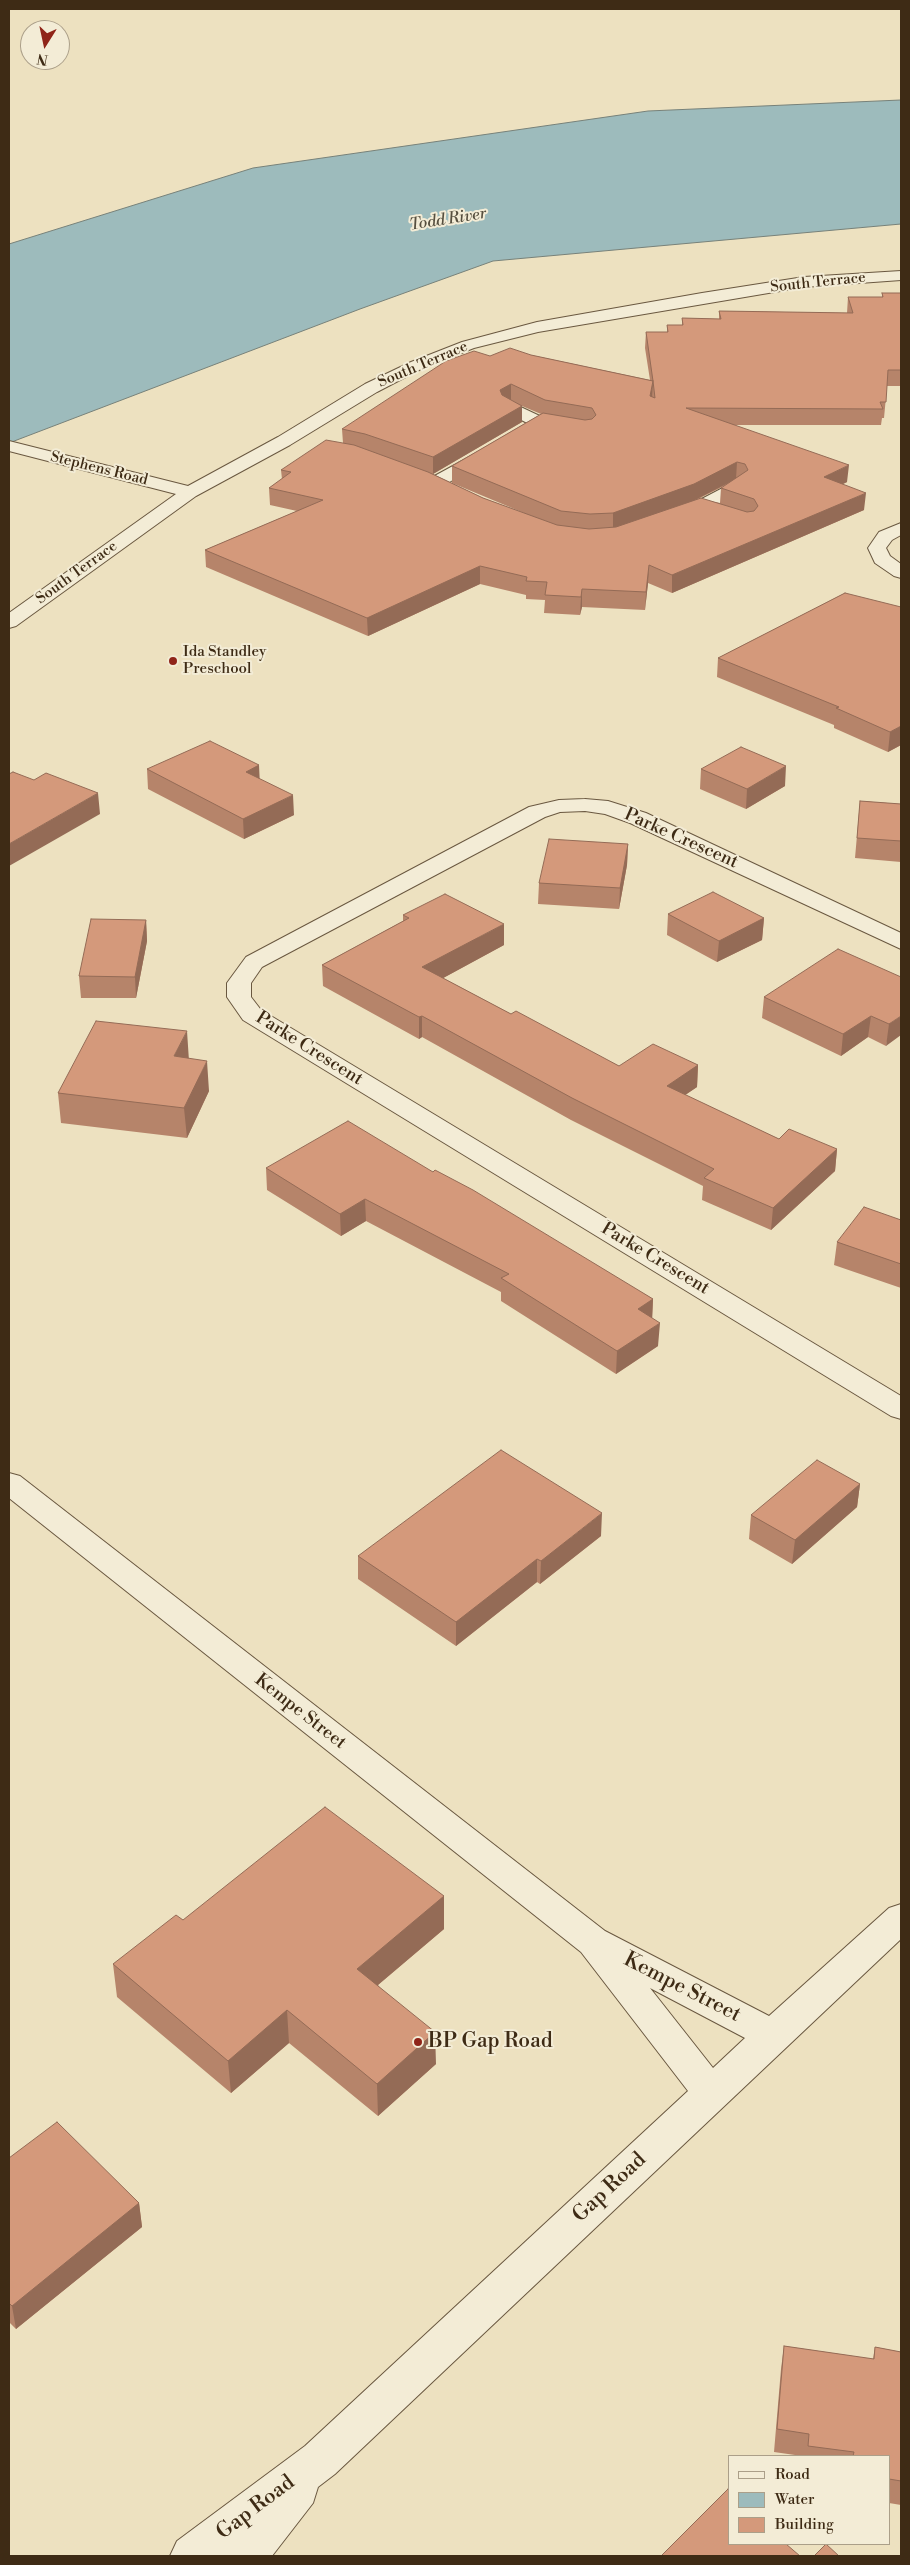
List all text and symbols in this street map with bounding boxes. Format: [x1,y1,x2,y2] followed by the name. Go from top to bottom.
[20,20,70,70] north arrow
[36,49,50,69] text: N
[408,204,488,236] water label: Todd River
[769,269,867,297] street label: South Terrace
[375,338,471,392] street label: South Terrace
[48,448,150,490] street label: Stephens Road
[33,538,121,608] street label: South Terrace
[183,643,266,678] place label: Ida Standley Preschool
[167,655,179,667] marker: Ida Standley Preschool
[621,804,741,874] street label: Parke Crescent
[251,1007,367,1091] street label: Parke Crescent
[597,1218,713,1300] street label: Parke Crescent
[250,1670,350,1754] street label: Kempe Street
[619,1948,745,2028] street label: Kempe Street
[428,2029,553,2055] place label: BP Gap Road
[412,2036,424,2048] marker: BP Gap Road
[568,2148,652,2228] street label: Gap Road
[728,2455,890,2545] legend
[775,2465,810,2484] text: Road
[212,2470,300,2546] street label: Gap Road
[775,2490,814,2509] text: Water
[775,2515,834,2534] text: Building

